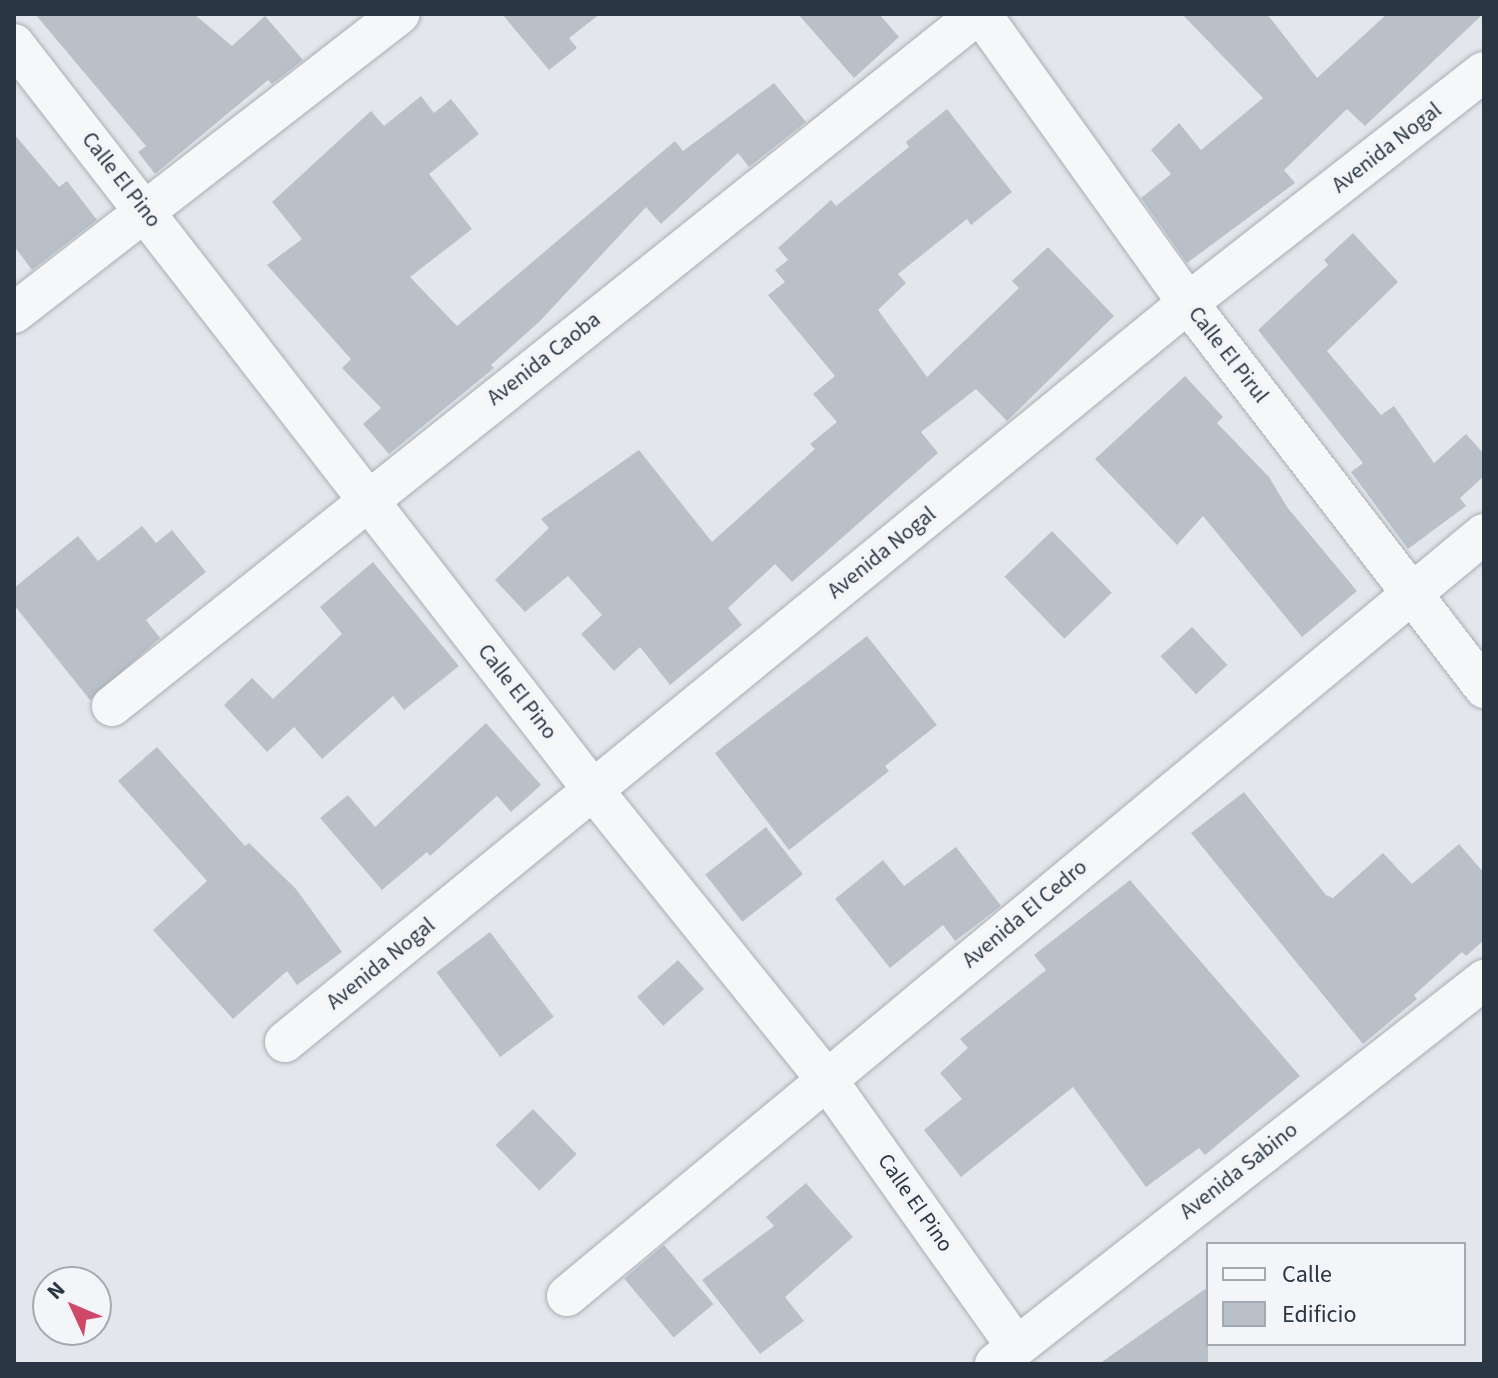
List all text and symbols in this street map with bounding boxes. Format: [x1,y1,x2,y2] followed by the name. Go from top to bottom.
[1327,97,1447,199] street label: Avenida Nogal
[76,127,166,233] street label: Calle El Pino
[1182,302,1274,408] street label: Calle El Pirul
[482,307,606,411] street label: Avenida Caoba
[823,501,941,605] street label: Avenida Nogal
[472,639,562,745] street label: Calle El Pino
[957,854,1093,974] street label: Avenida El Cedro
[322,912,440,1016] street label: Avenida Nogal
[1175,1117,1303,1225] street label: Avenida Sabino
[872,1149,958,1257] street label: Calle El Pino
[1206,1242,1466,1346] legend
[1282,1257,1332,1292] text: Calle
[32,1266,112,1346] north arrow
[40,1274,73,1307] text: N
[1282,1297,1356,1332] text: Edificio

